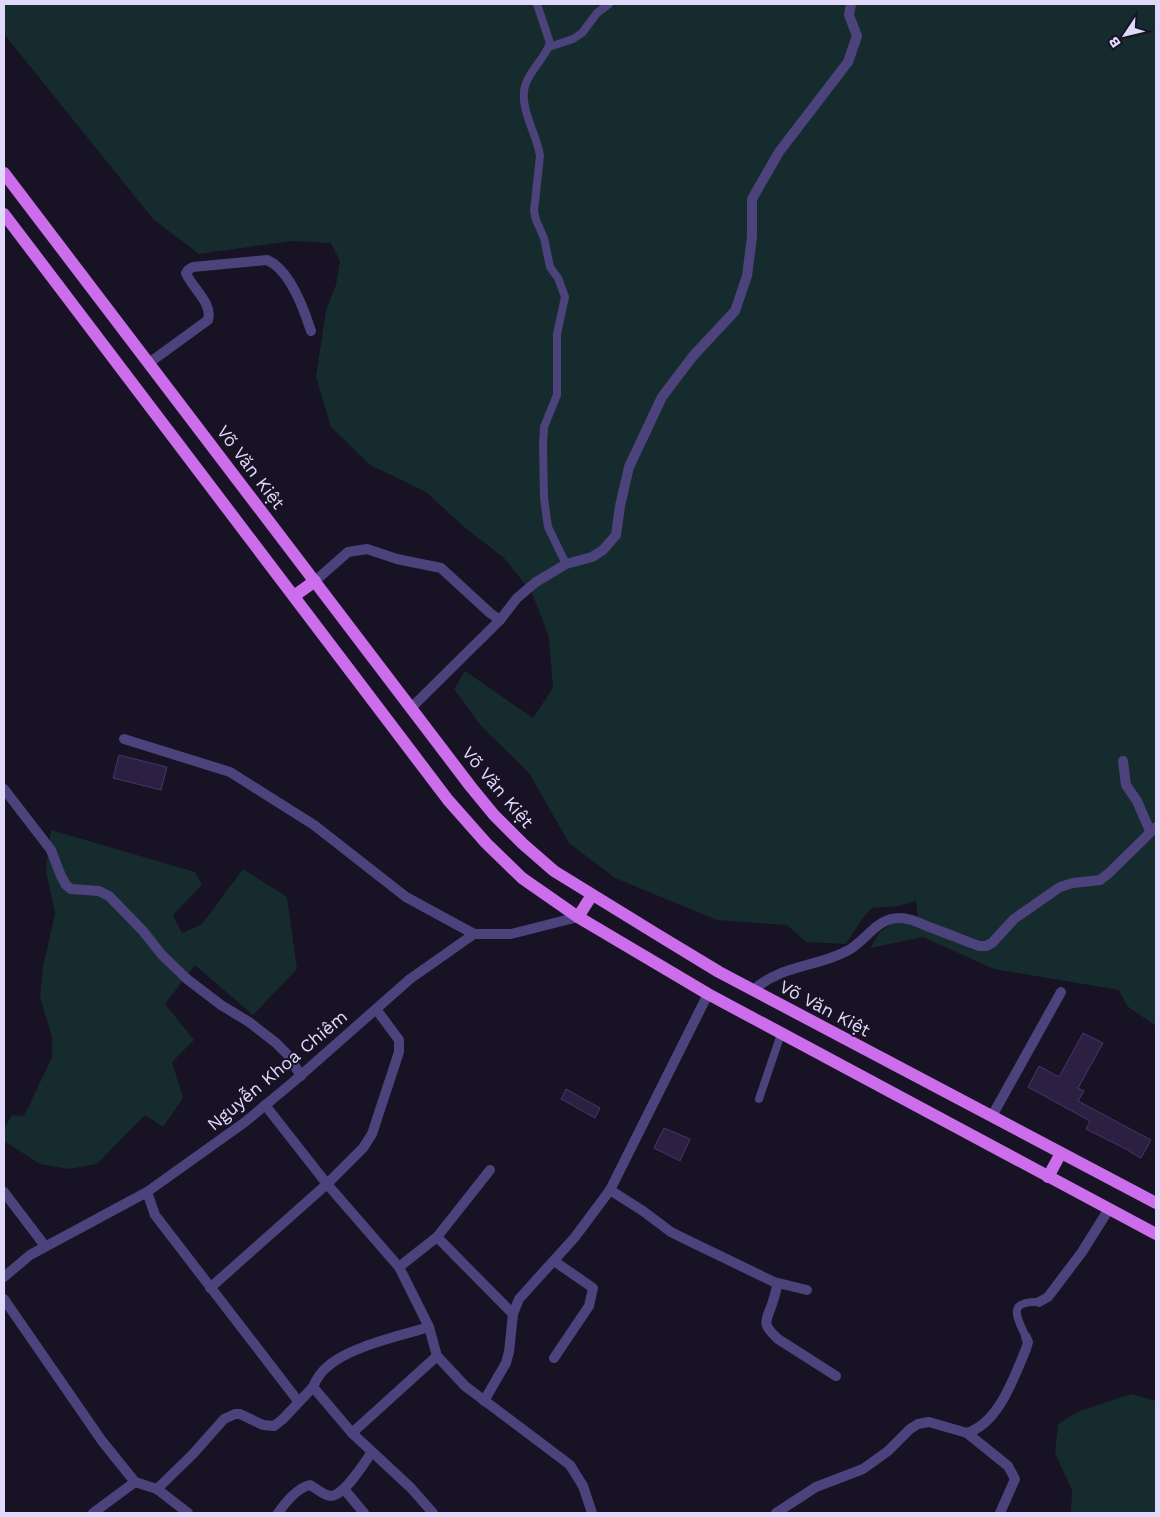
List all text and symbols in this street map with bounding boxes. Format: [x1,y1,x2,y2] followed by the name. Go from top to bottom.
[1100,10,1150,60] north arrow
[1105,34,1124,51] text: B
[213,421,290,513] street label: Võ Văn Kiệt
[458,742,538,832] street label: Võ Văn Kiệt
[776,975,874,1041] street label: Võ Văn Kiệt
[203,1005,351,1135] street label: Nguyễn Khoa Chiêm

